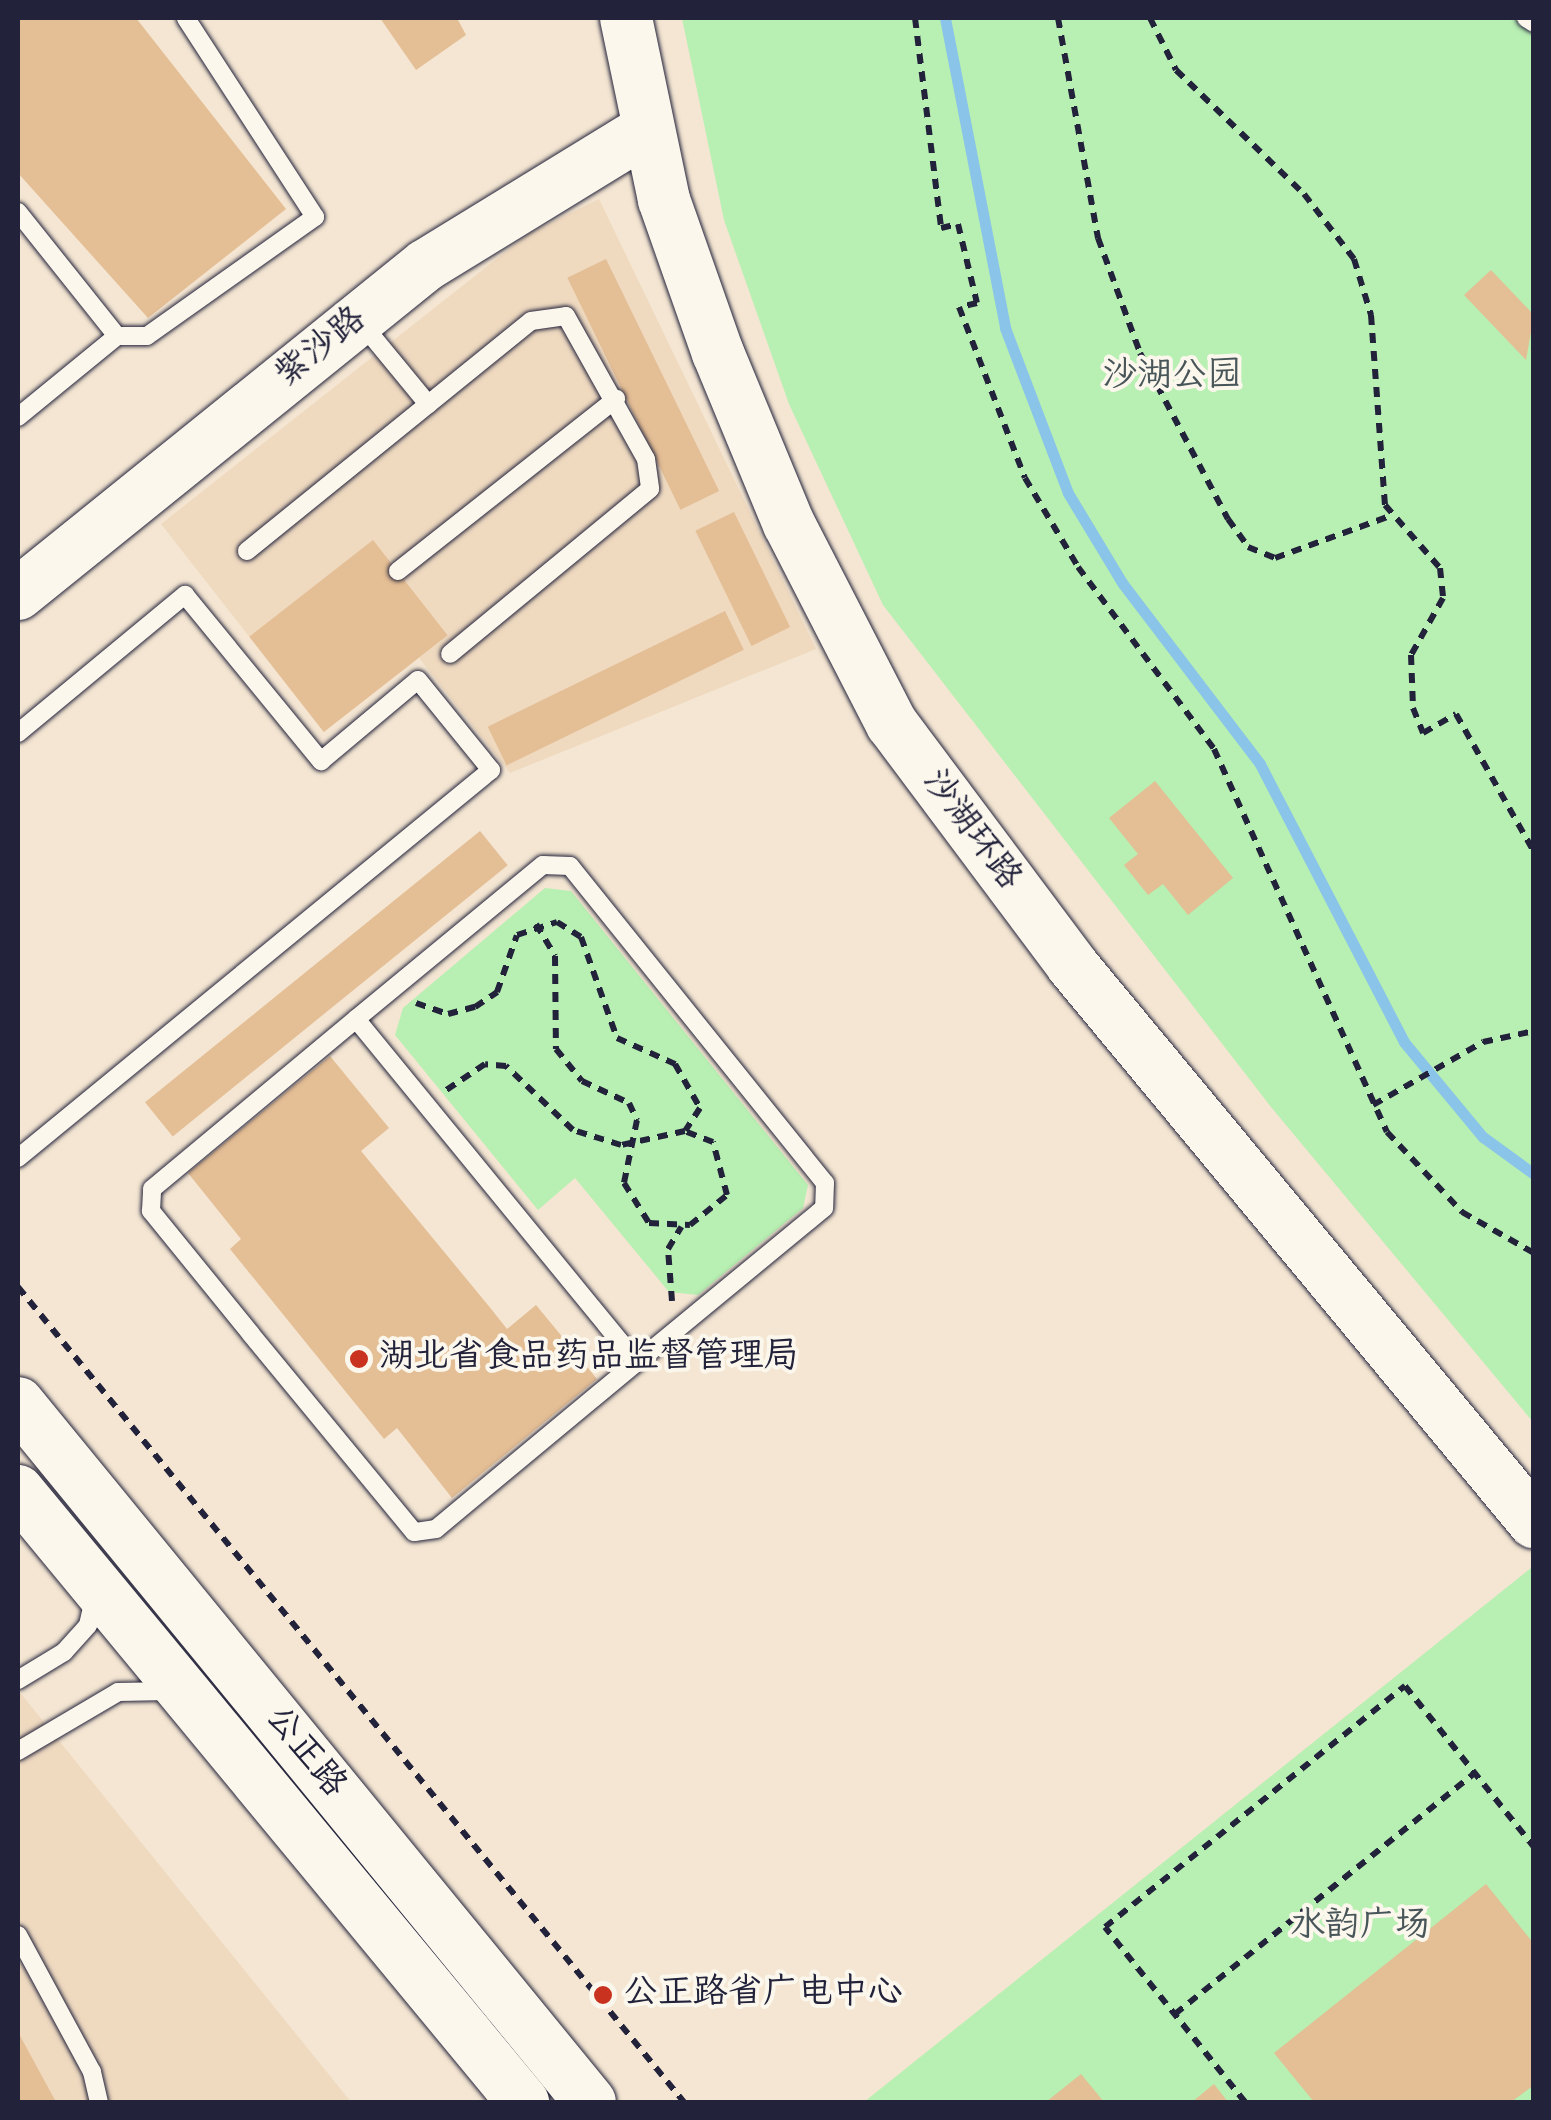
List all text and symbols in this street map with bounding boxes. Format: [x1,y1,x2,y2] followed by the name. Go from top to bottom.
[268,300,376,398] street label: 紫沙路
[1102,357,1242,399] park label: 沙湖公园
[911,762,1029,900] street label: 沙湖环路
[379,1338,799,1380] place label: 湖北省食品药品监督管理局
[348,1348,370,1370] marker: 湖北省食品药品监督管理局
[255,1699,353,1807] street label: 公正路
[1290,1907,1430,1949] park label: 水韵广场
[623,1974,903,2016] place label: 公正路省广电中心
[592,1984,614,2006] marker: 公正路省广电中心

